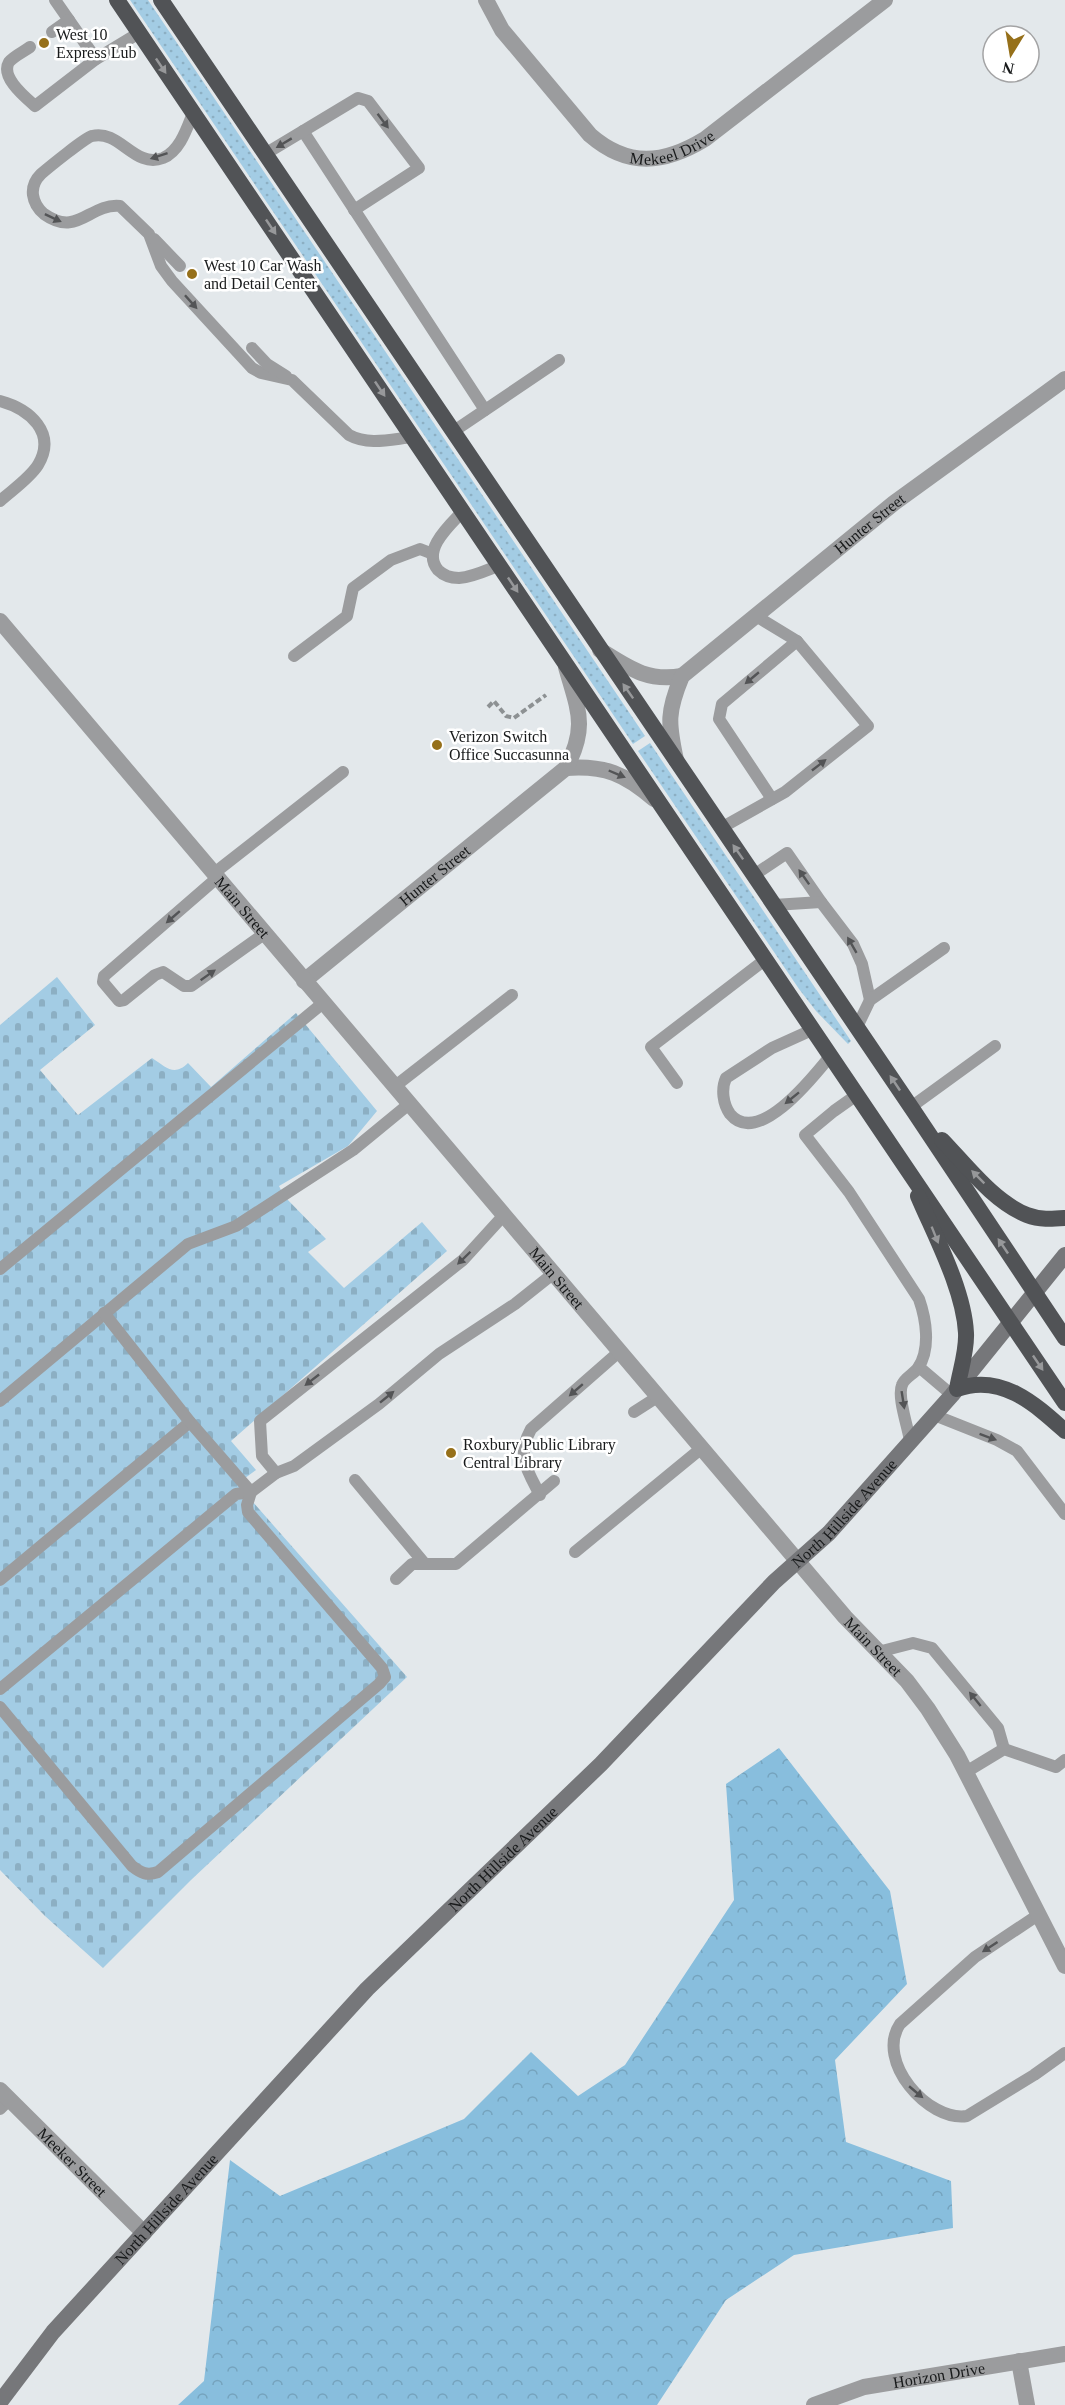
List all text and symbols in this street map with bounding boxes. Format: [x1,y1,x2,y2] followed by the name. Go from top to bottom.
[981,24,1041,84] north arrow
[56,26,136,62] place label: West 10 Express Lub
[37,36,51,50] marker: West 10 Express Lub
[155,58,166,74] one-way arrow
[1001,59,1016,78] text: N
[377,114,389,129] one-way arrow
[629,127,718,168] street label: Mekeel Drive
[276,137,292,148] one-way arrow
[150,152,168,161] one-way arrow
[44,212,62,222] one-way arrow
[265,219,276,236] one-way arrow
[204,257,322,292] place label: West 10 Car Wash and Detail Center
[185,267,199,281] marker: West 10 Car Wash and Detail Center
[184,295,198,309] one-way arrow
[374,381,385,397] one-way arrow
[831,490,909,557] street label: Hunter Street
[507,577,518,593] one-way arrow
[744,672,760,685] one-way arrow
[622,684,634,700] one-way arrow
[449,728,569,763] place label: Verizon Switch Office Succasunna
[430,738,444,752] marker: Verizon Switch Office Succasunna
[812,759,827,771] one-way arrow
[608,769,626,779] one-way arrow
[396,841,474,909] street label: Hunter Street
[732,845,744,861] one-way arrow
[798,870,810,886] one-way arrow
[211,873,273,942] street label: Main Street
[165,910,180,924] one-way arrow
[847,937,858,953] one-way arrow
[199,969,215,981] one-way arrow
[890,1075,901,1091] one-way arrow
[785,1091,800,1104] one-way arrow
[972,1171,986,1185] one-way arrow
[930,1227,940,1245] one-way arrow
[997,1238,1009,1254] one-way arrow
[526,1244,588,1312] street label: Main Street
[458,1250,472,1264] one-way arrow
[1032,1355,1043,1371] one-way arrow
[304,1373,320,1386] one-way arrow
[569,1383,584,1396] one-way arrow
[379,1391,395,1404] one-way arrow
[898,1391,907,1410] one-way arrow
[979,1433,997,1442] one-way arrow
[463,1436,616,1472] place label: Roxbury Public Library Central Library
[444,1446,458,1460] marker: Roxbury Public Library Central Library
[789,1456,900,1571] street label: North Hillside Avenue
[841,1614,906,1680] street label: Main Street
[969,1691,982,1707] one-way arrow
[445,1803,561,1915] street label: North Hillside Avenue
[982,1941,998,1953] one-way arrow
[908,2085,924,2098] one-way arrow
[34,2124,110,2200] street label: Meeker Street
[111,2150,221,2268] street label: North Hillside Avenue
[892,2359,986,2391] street label: Horizon Drive

